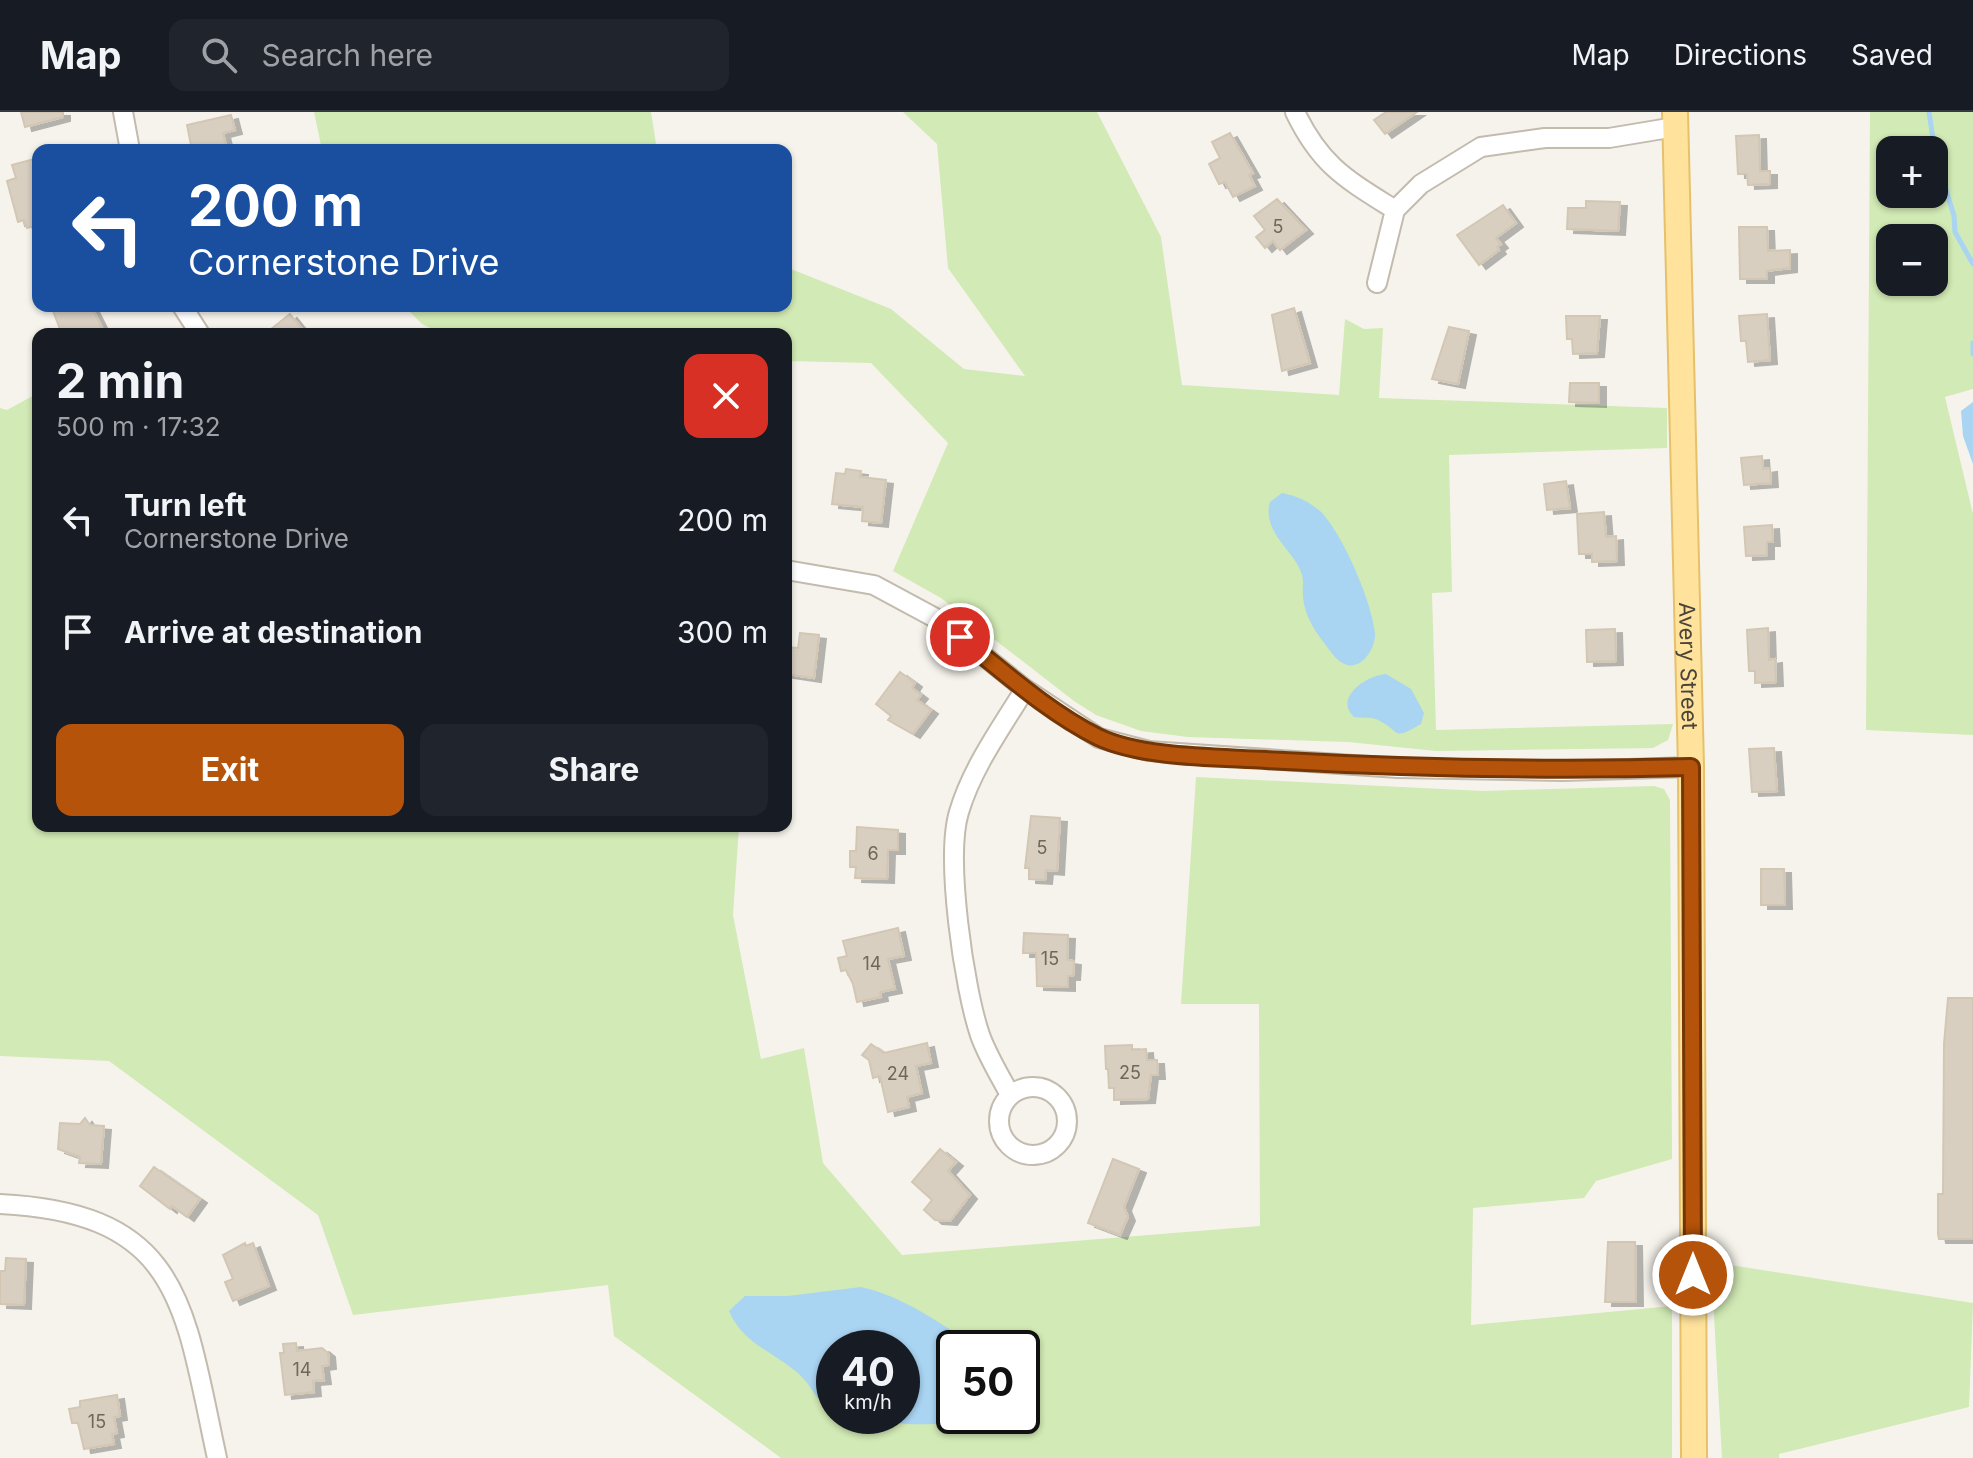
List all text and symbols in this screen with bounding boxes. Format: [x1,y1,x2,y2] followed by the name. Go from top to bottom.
[169,19,729,91] search box
[40,32,121,78] text: Map
[197,33,241,77] icon: search
[261,37,433,73] text: Search here
[1571,38,1630,72] text: Map
[1674,38,1807,72] text: Directions
[1851,38,1933,72] text: Saved
[1876,136,1948,296] map controls
[1876,136,1948,208] button: +
[188,172,363,240] text: 200 m
[56,176,160,280] icon: left
[1273,216,1283,237] house number: 5
[1876,224,1948,296] button: −
[188,240,500,284] text: Cornerstone Drive
[56,351,184,410] text: 2 min
[684,354,768,438] button: close
[56,411,221,442] text: 500 m · 17:32
[124,487,246,523] text: Turn left
[56,498,100,542] icon: left
[677,502,768,538] text: 200 m
[124,523,349,554] text: Cornerstone Drive
[1674,602,1703,730] street label: Avery Street
[926,603,994,671] pin
[56,610,100,654] icon: arrive
[124,614,422,650] text: Arrive at destination
[677,614,768,650] text: 300 m
[938,615,982,659] icon: arrive
[56,724,404,816] button: Exit
[420,724,768,816] button: Share
[1037,837,1047,858] house number: 5
[867,843,879,864] house number: 6
[1041,948,1059,969] house number: 15
[863,953,881,974] house number: 14
[1119,1062,1141,1083] house number: 25
[887,1063,909,1084] house number: 24
[1651,1233,1735,1317] position arrow
[936,1330,1040,1434] speed limit sign: 50
[841,1347,895,1396] text: 40
[293,1359,311,1380] house number: 14
[844,1390,892,1414] text: km/h
[88,1411,106,1432] house number: 15

